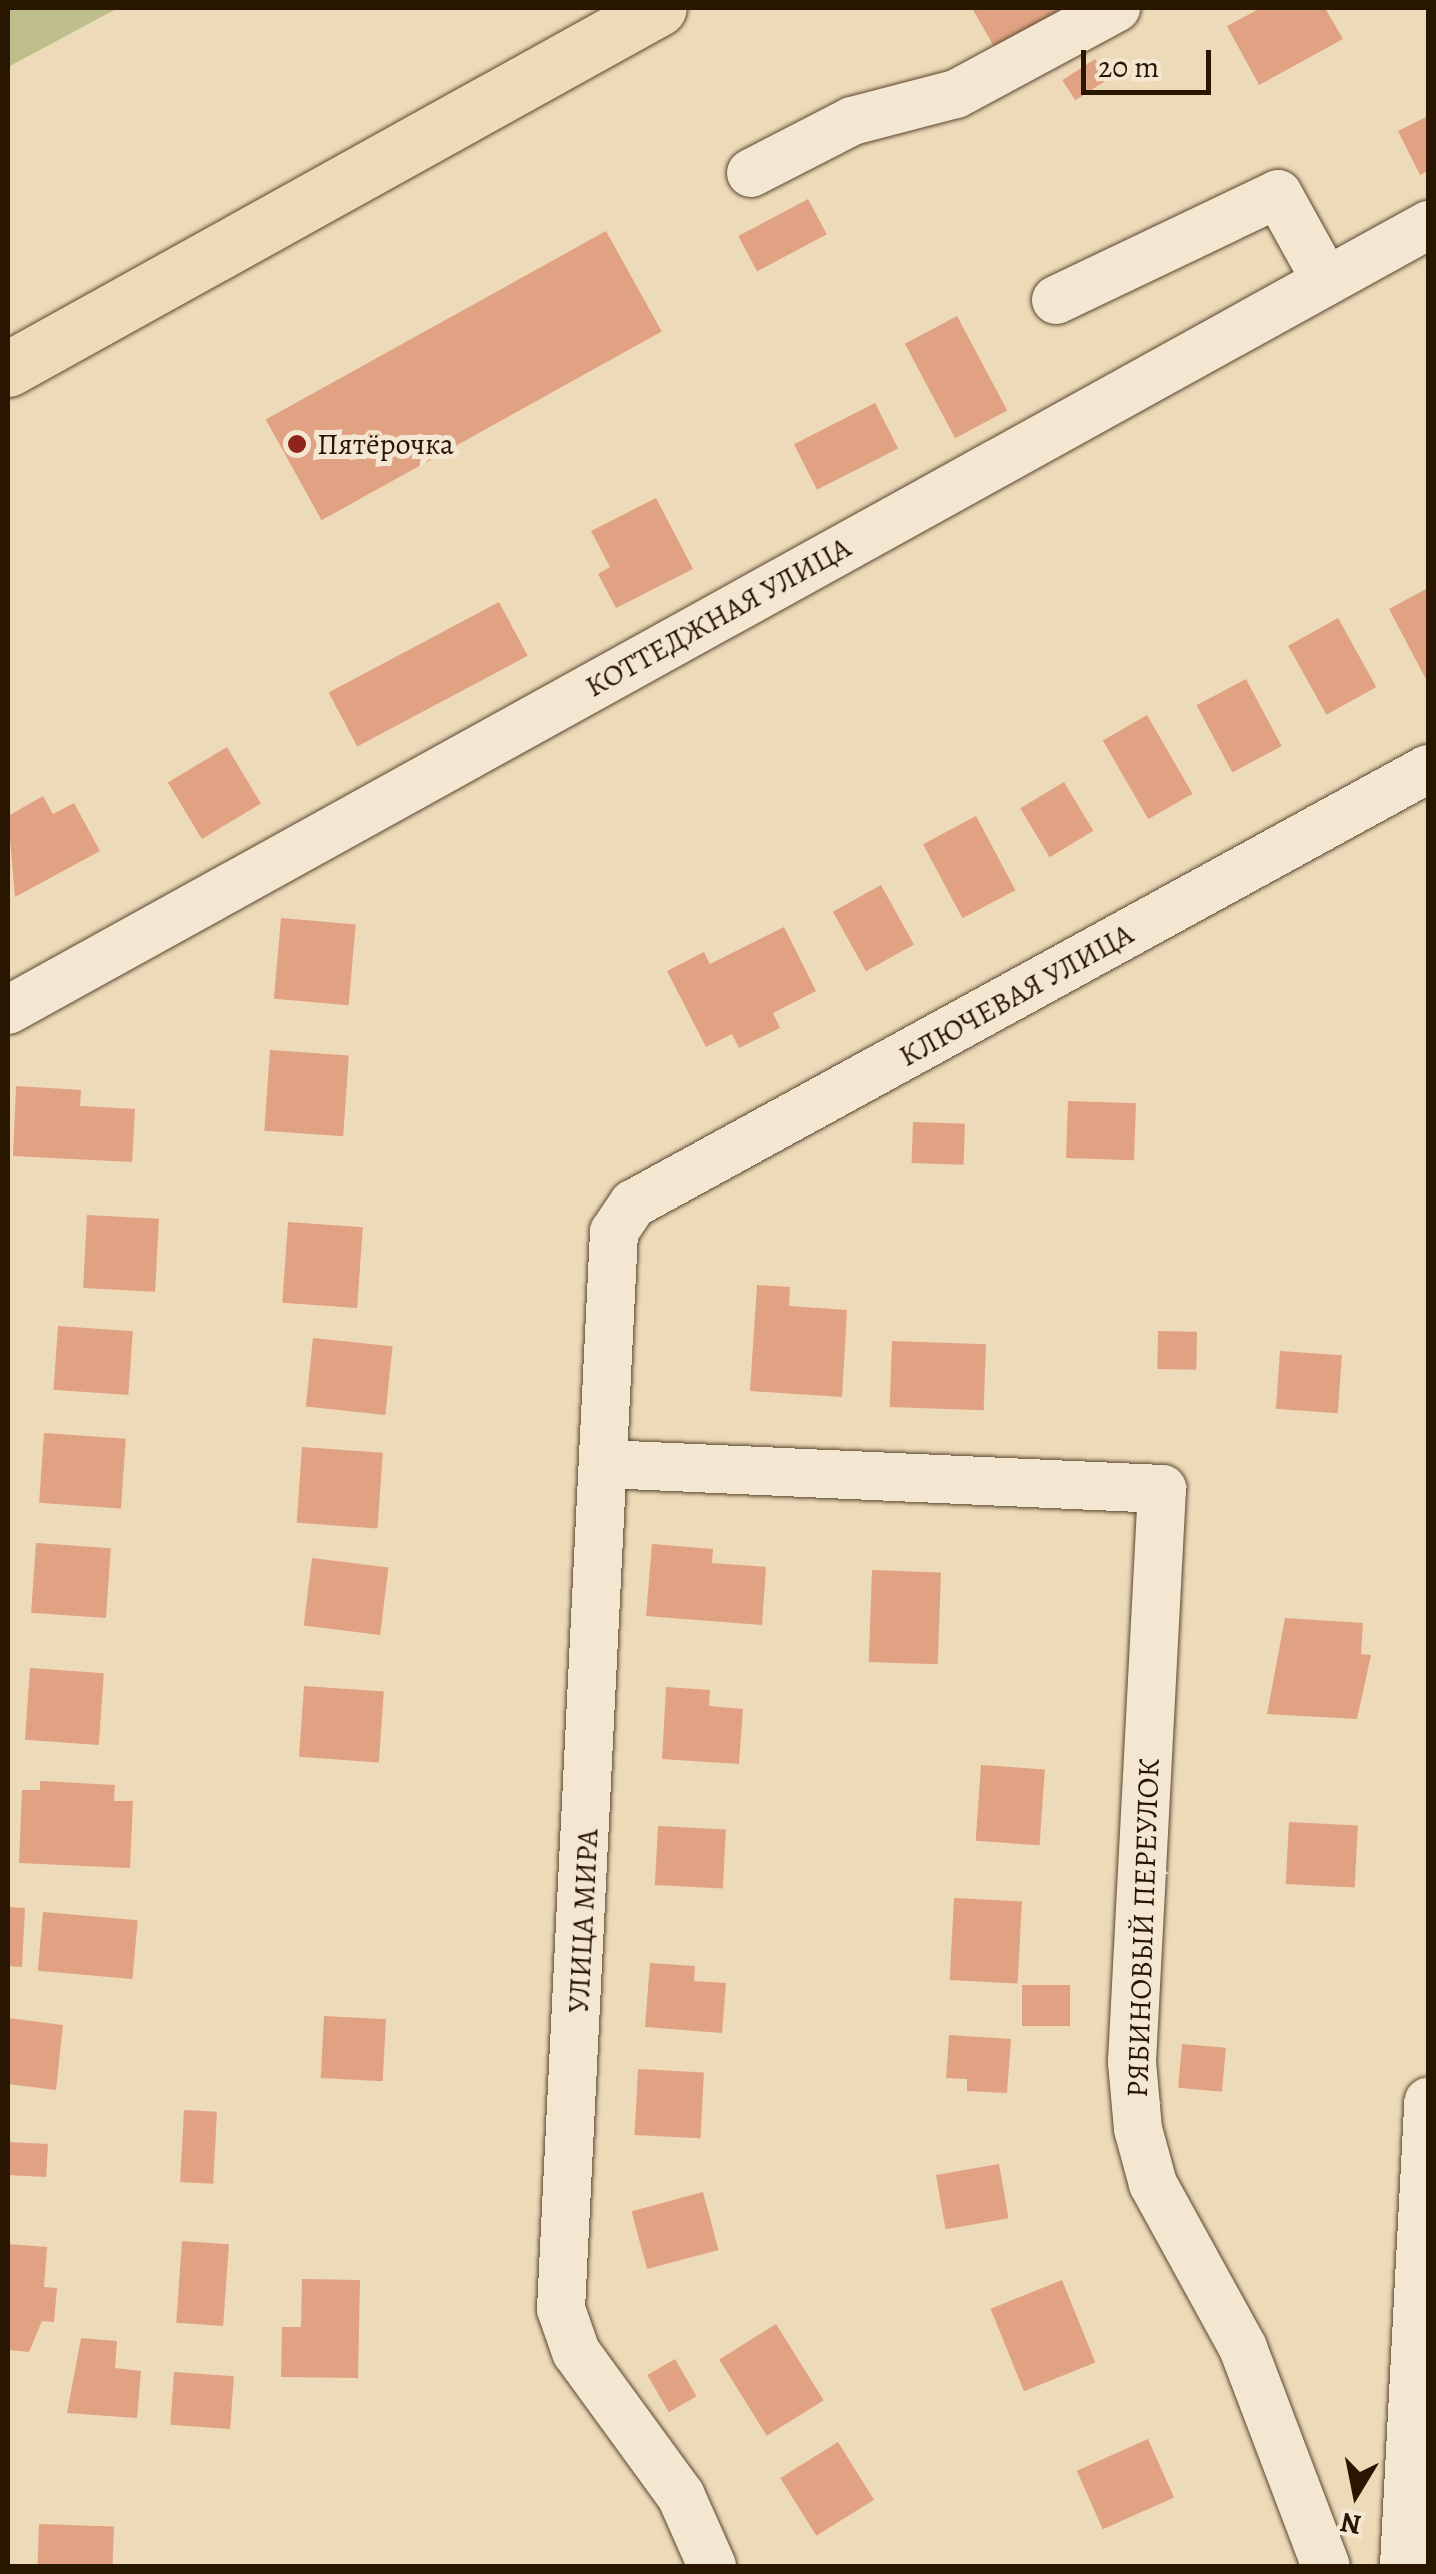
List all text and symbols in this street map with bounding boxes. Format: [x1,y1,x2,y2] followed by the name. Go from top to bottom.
[1086,30,1216,92] scale bar
[1098,47,1159,87] text: 20 m
[317,426,454,462] place label: Пятёрочка
[286,433,308,455] marker: Пятёрочка
[579,529,857,705] street label: КОТТЕДЖНАЯ УЛИЦА
[893,916,1139,1074] street label: КЛЮЧЕВАЯ УЛИЦА
[1119,1758,1167,2098] street label: РЯБИНОВЫЙ ПЕРЕУЛОК
[560,1828,606,2014] street label: УЛИЦА МИРА
[1306,2444,1406,2544] north arrow
[1337,2503,1364,2544] text: N

